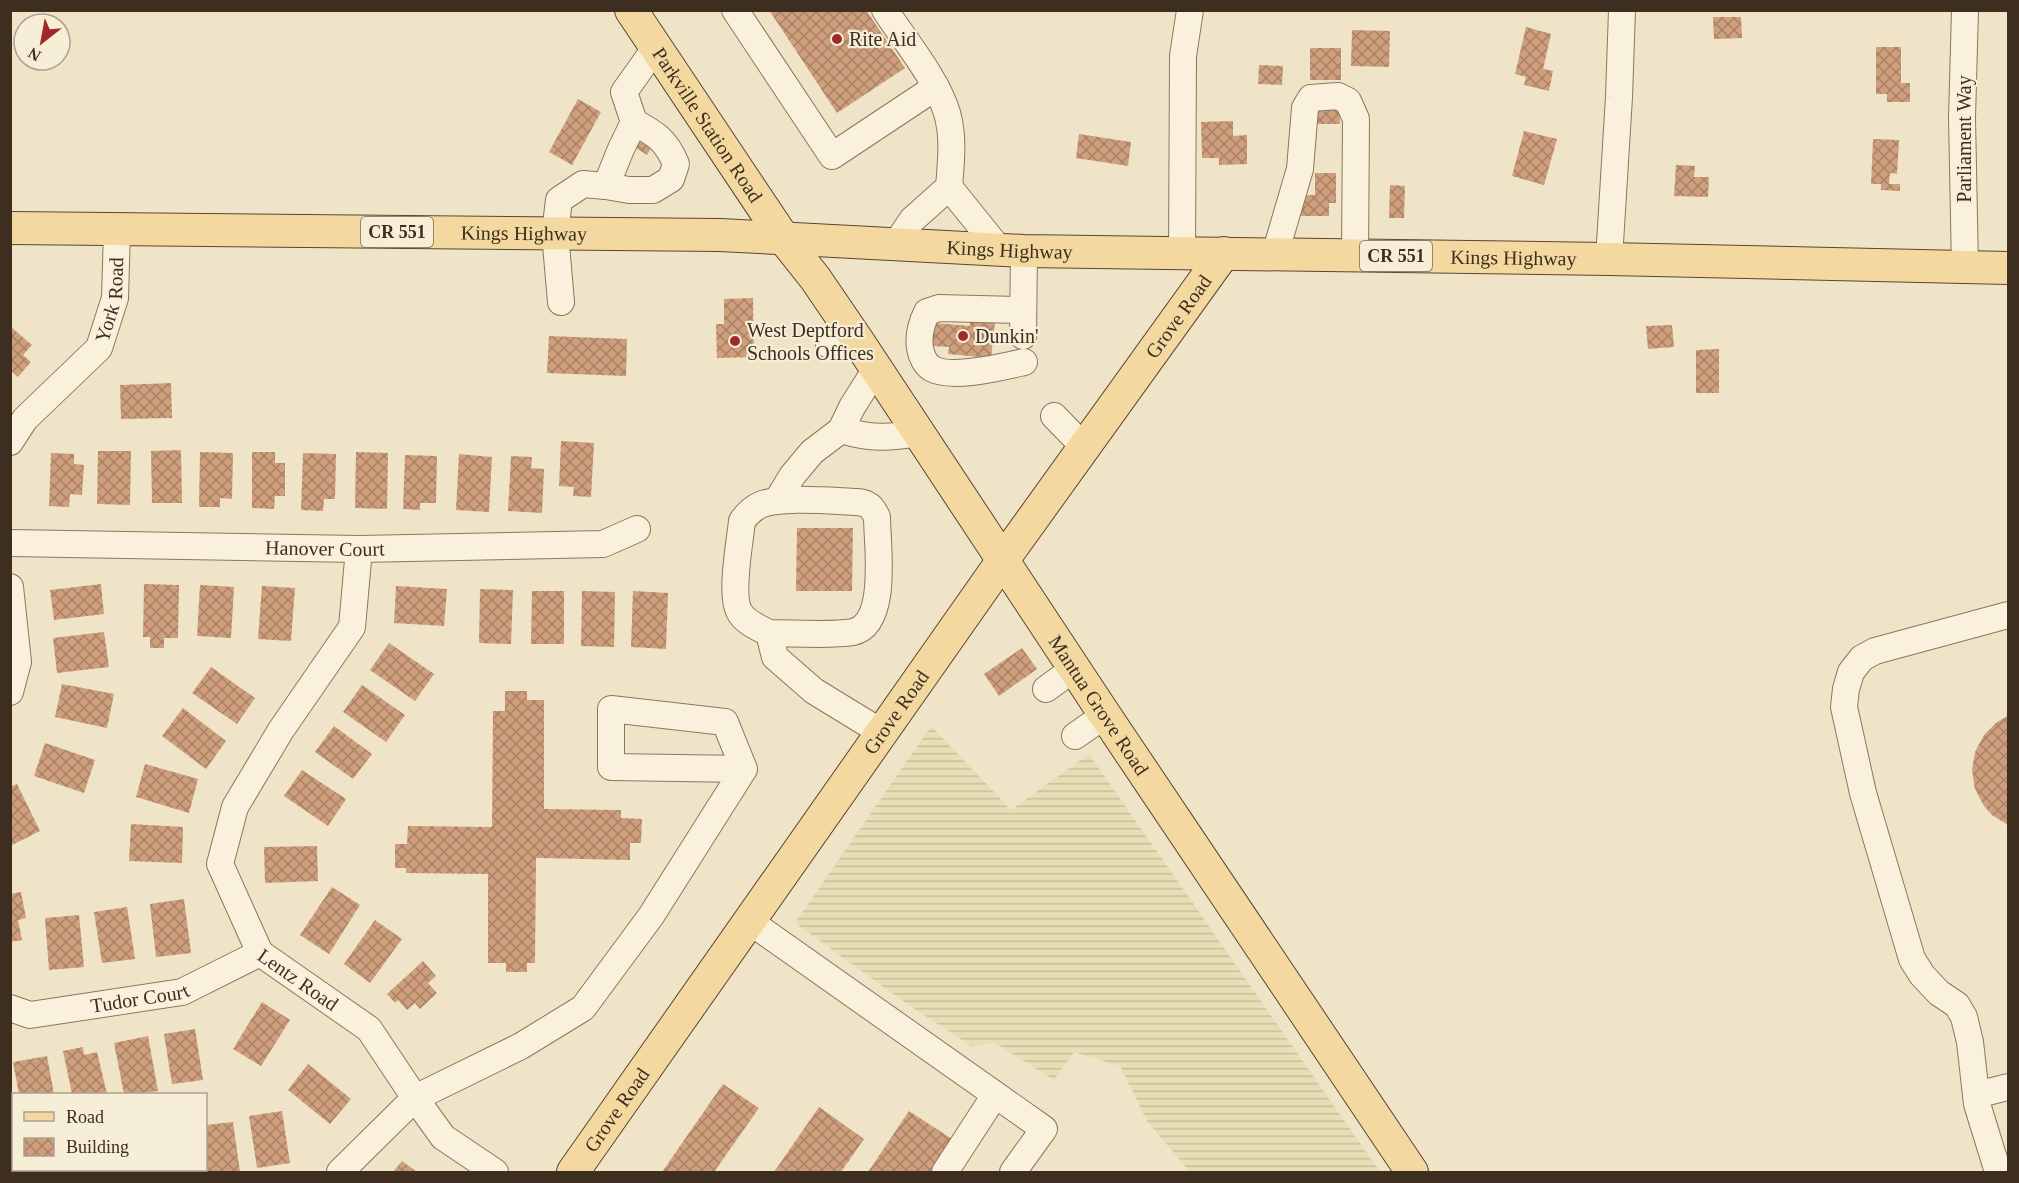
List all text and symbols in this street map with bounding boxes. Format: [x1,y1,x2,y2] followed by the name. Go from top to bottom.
[12,12,72,72] north arrow
[849,28,916,50] place label: Rite Aid
[830,32,844,46] marker: Rite Aid
[648,43,767,206] street label: Parkville Station Road
[25,44,44,65] text: N
[1953,75,1976,203] street label: Parliament Way
[361,217,433,247] road number: CR 551
[461,221,587,246] street label: Kings Highway
[946,236,1073,264] street label: Kings Highway
[1360,241,1432,271] road number: CR 551
[1450,246,1577,271] street label: Kings Highway
[91,257,127,345] street label: York Road
[1141,271,1216,362] street label: Grove Road
[747,319,874,364] place label: West Deptford Schools Offices
[975,325,1039,347] place label: Dunkin'
[956,329,970,343] marker: Dunkin'
[728,334,742,348] marker: West Deptford Schools Offices
[265,536,385,560] street label: Hanover Court
[1044,631,1153,779] street label: Mantua Grove Road
[859,666,933,758] street label: Grove Road
[254,944,342,1015] street label: Lentz Road
[89,979,193,1017] street label: Tudor Court
[580,1064,654,1156] street label: Grove Road
[12,1093,207,1171] legend
[66,1107,104,1127] text: Road
[66,1137,129,1157] text: Building

